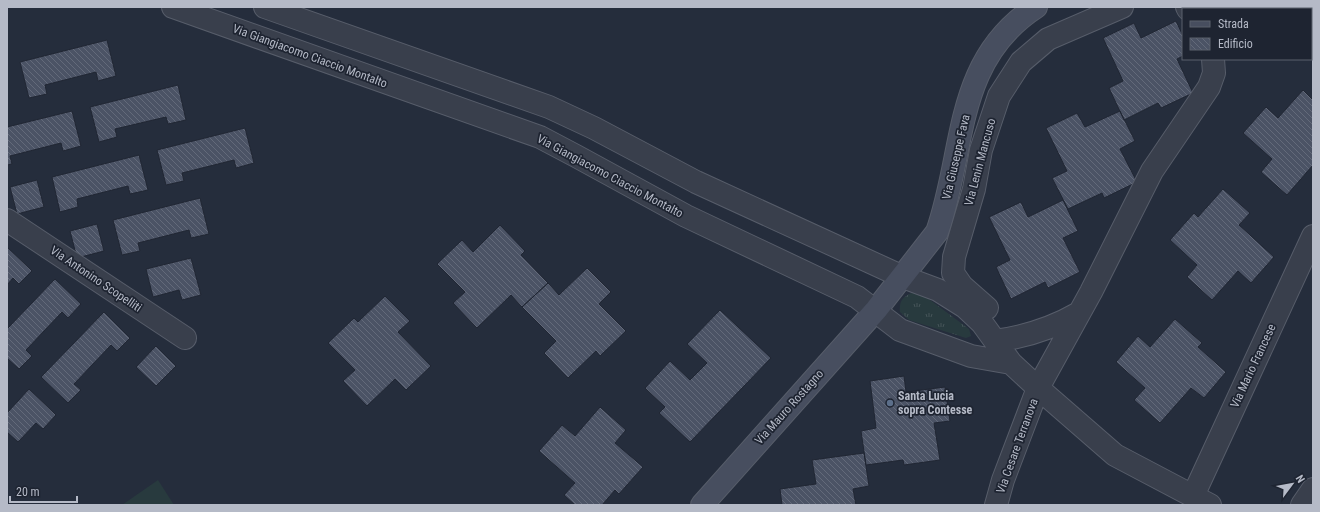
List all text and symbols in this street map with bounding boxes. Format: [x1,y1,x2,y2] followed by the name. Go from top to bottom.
[1182,8,1312,60] legend
[1218,17,1249,31] text: Strada
[231,21,389,91] street label: Via Giangiacomo Ciaccio Montalto
[1218,37,1253,51] text: Edificio
[939,113,973,201] street label: Via Giuseppe Fava
[962,117,998,207] street label: Via Lenin Mancuso
[535,131,685,221] street label: Via Giangiacomo Ciaccio Montalto
[48,243,144,315] street label: Via Antonino Scopelliti
[1227,322,1279,410] street label: Via Mario Francese
[752,367,826,447] street label: Via Mauro Rostagno
[898,389,973,417] place label: Santa Lucia sopra Contesse
[993,396,1041,495] street label: Via Cesare Terranova
[885,398,895,408] marker: Santa Lucia sopra Contesse
[1272,464,1312,504] north arrow
[1293,473,1307,485] text: N
[10,478,77,504] scale bar
[16,485,40,499] text: 20 m

